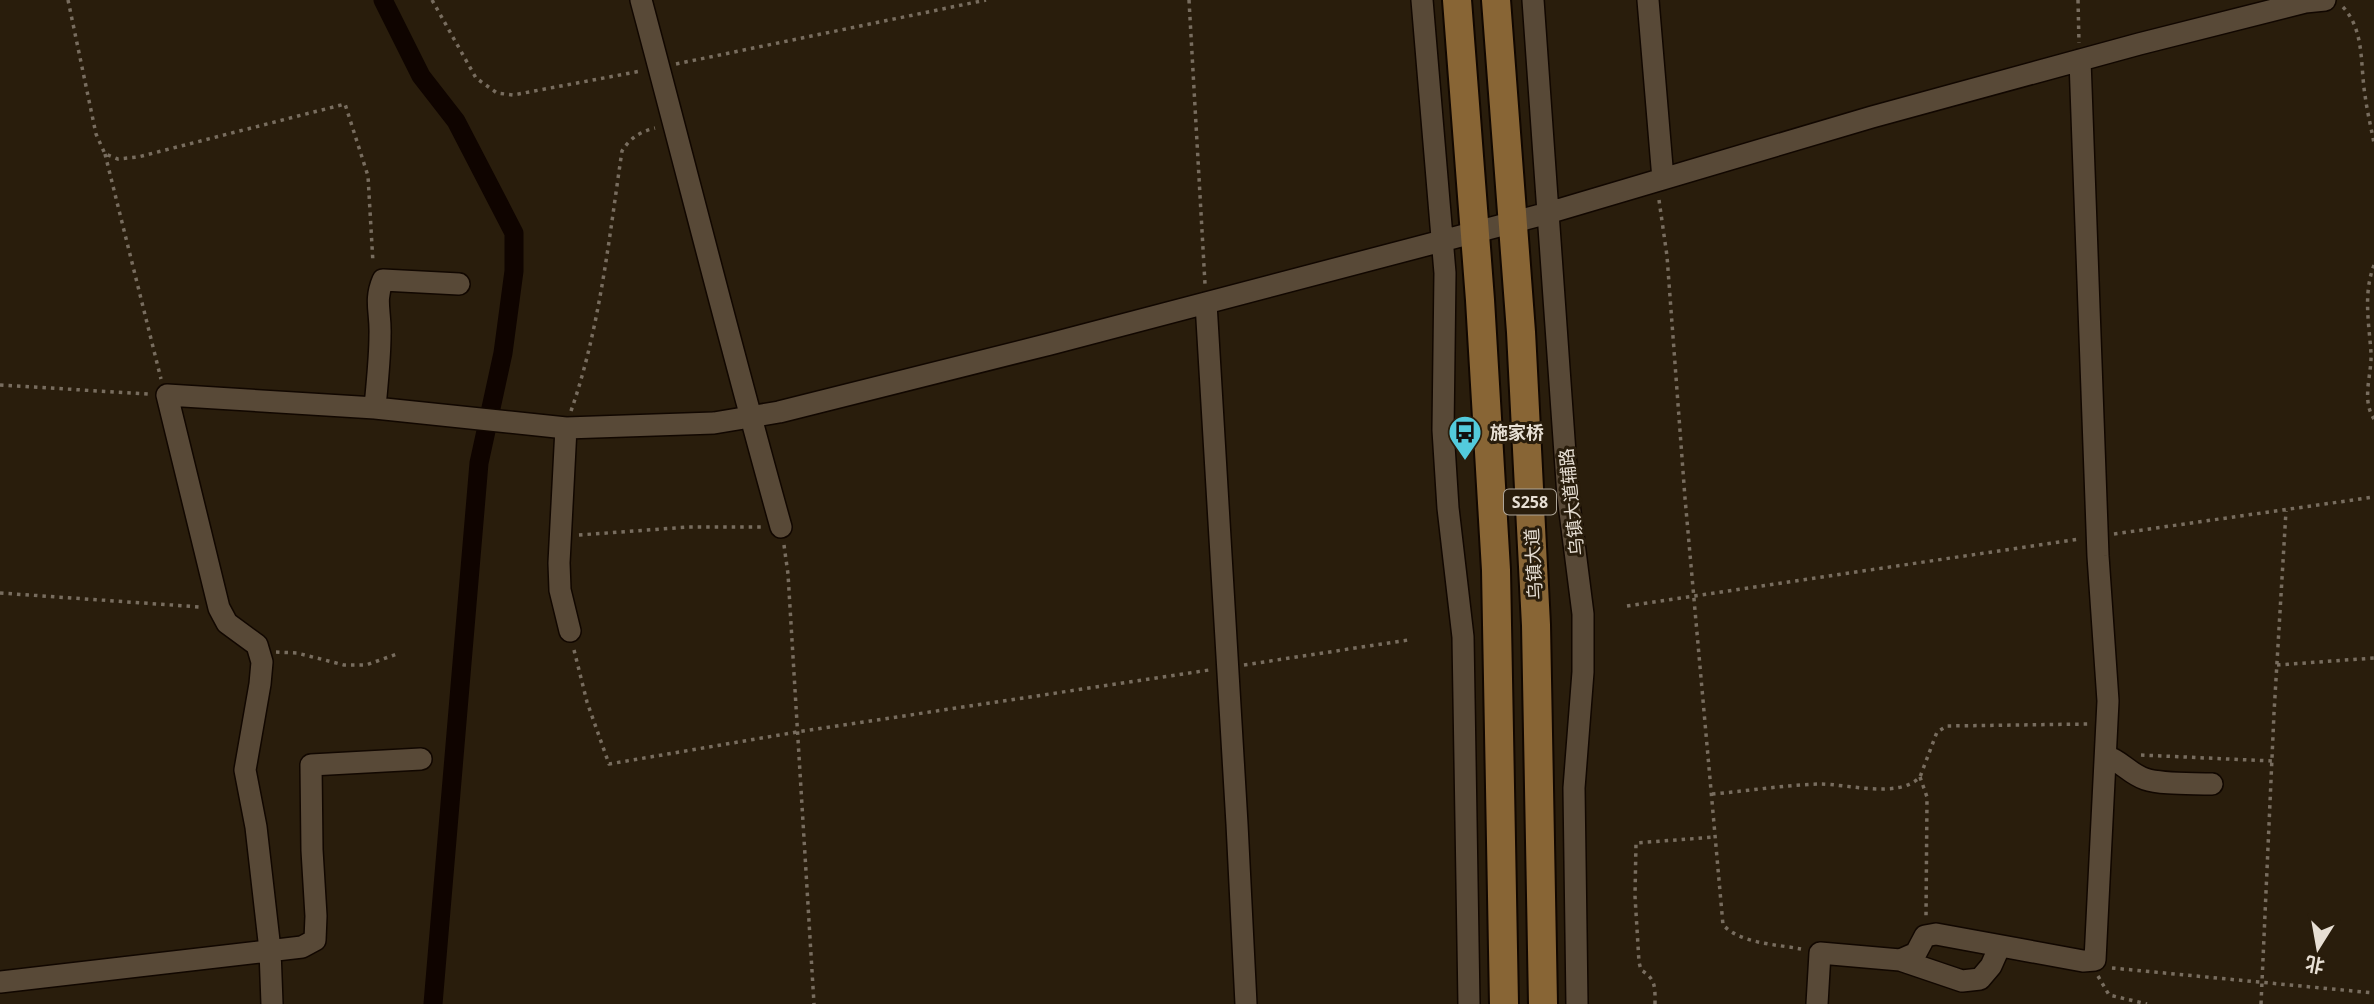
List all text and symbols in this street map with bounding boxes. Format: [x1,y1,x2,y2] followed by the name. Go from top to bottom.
[1446,413,1484,462] bus stop icon: 施家桥
[1490,420,1544,444] place label: 施家桥
[1553,447,1589,557] street label: 乌镇大道辅路
[1504,489,1556,514] road number: S258
[1519,527,1547,601] street label: 乌镇大道
[2283,913,2353,983] north arrow
[2303,950,2327,979] text: 北

